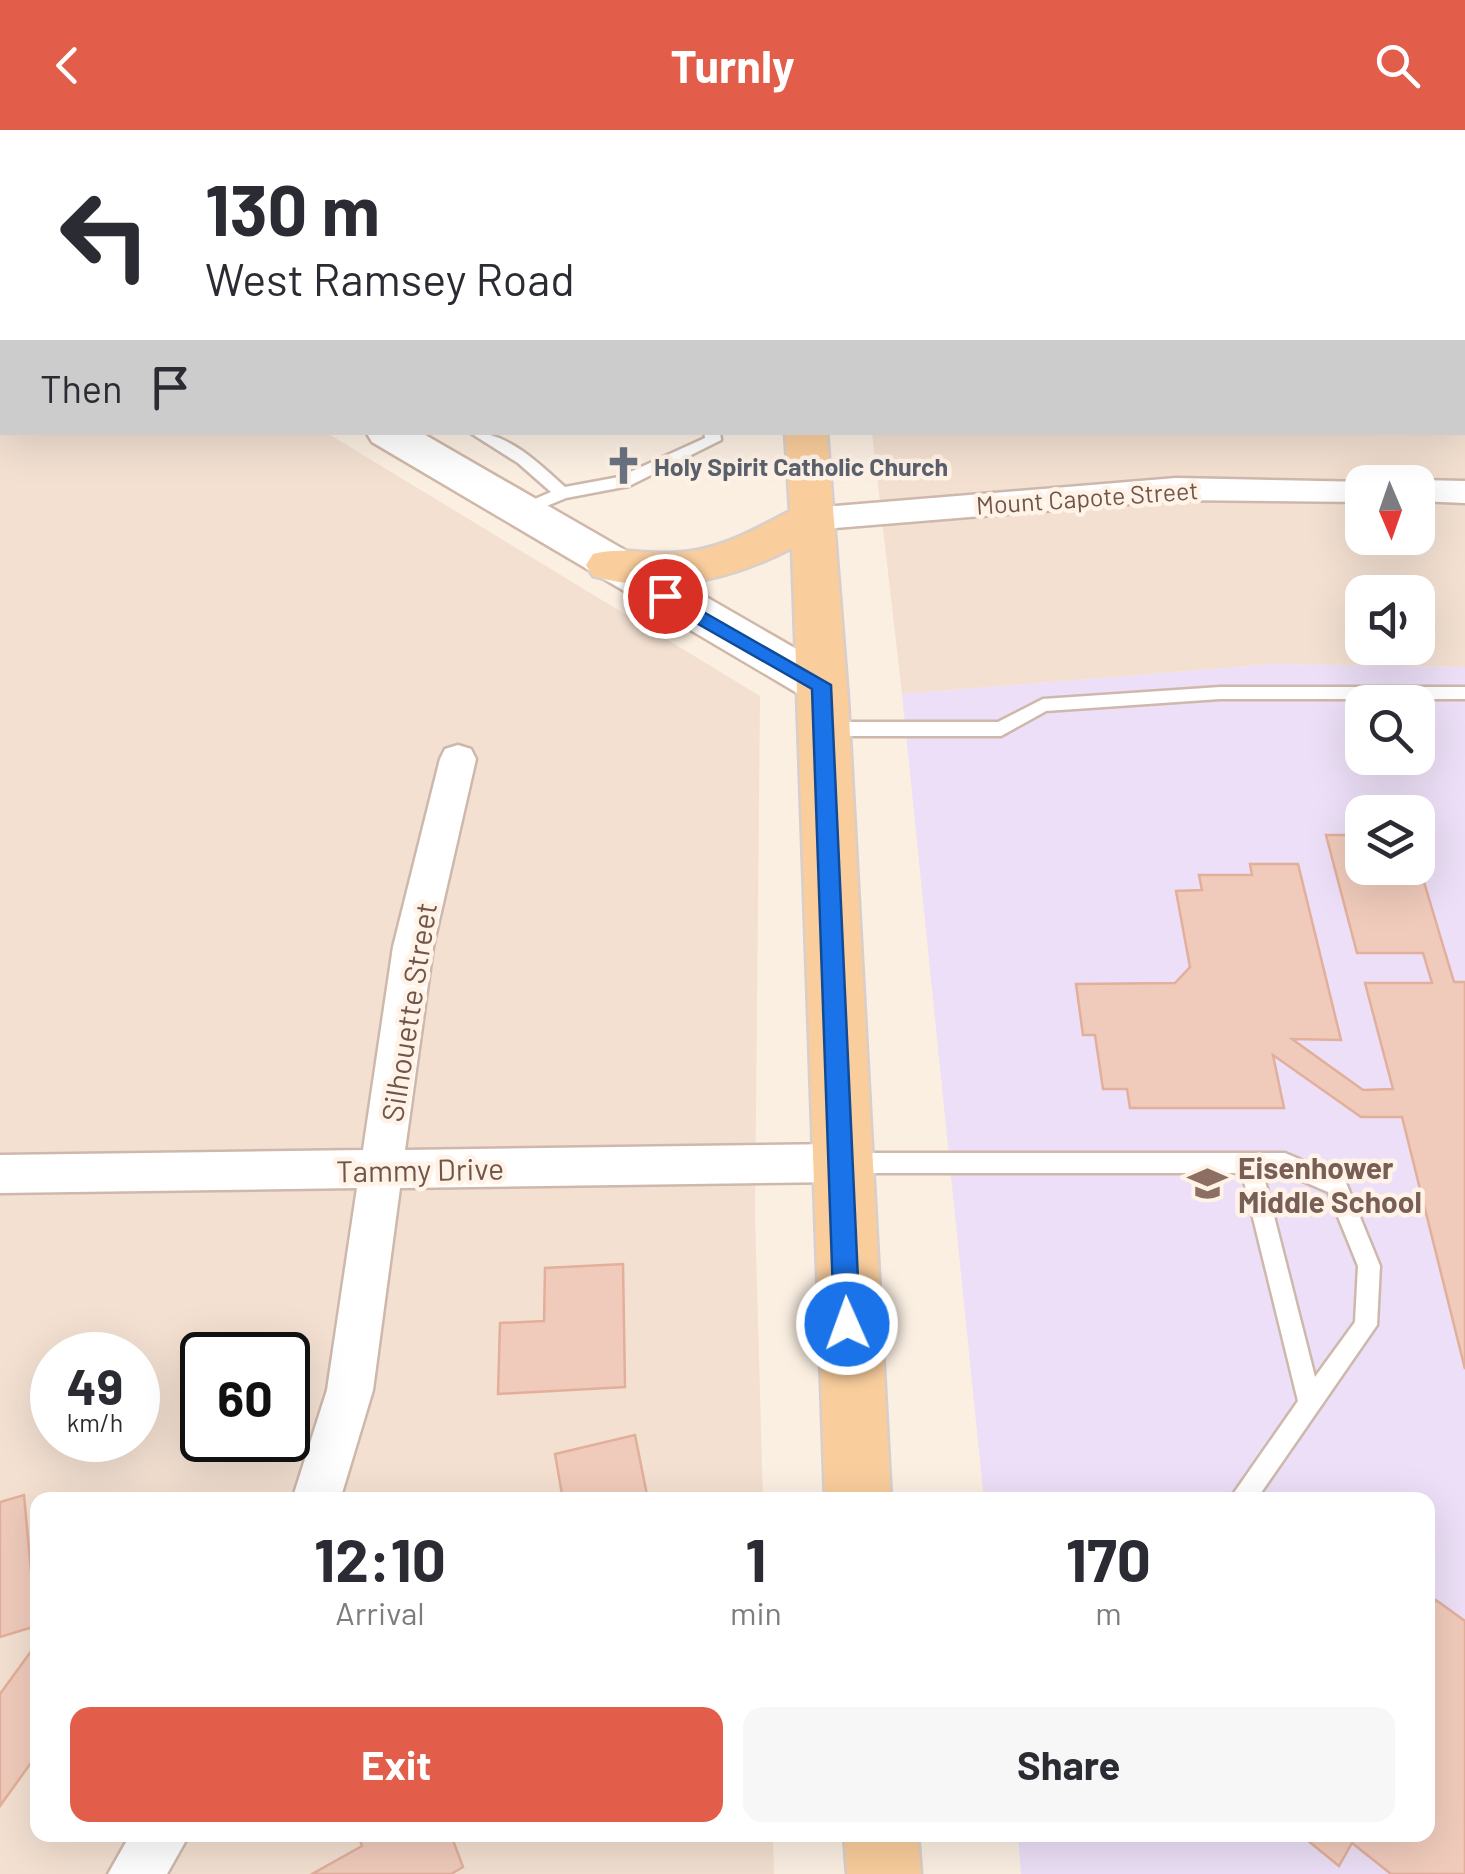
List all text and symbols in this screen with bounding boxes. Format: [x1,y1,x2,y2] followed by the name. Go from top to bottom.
[40,38,95,93] icon: back
[670,38,795,92] text: Turnly
[1370,38,1425,93] icon: search
[205,166,380,250] text: 130 m
[40,170,170,300] icon: left
[205,251,575,305] text: West Ramsey Road
[143,360,198,415] icon: arrive
[40,365,123,411] text: Then
[603,445,645,487] church icon: Holy Spirit Catholic Church
[654,451,948,481] place label: Holy Spirit Catholic Church
[1345,465,1435,555] north arrow
[1345,465,1435,885] map controls
[975,474,1199,520] street label: Mount Capote Street
[623,554,708,639] pin
[638,569,693,624] icon: arrive
[1345,575,1435,665] button: sound
[1345,685,1435,775] button: search
[1345,795,1435,885] button: layers
[373,900,443,1124] street label: Silhouette Street
[1238,1149,1422,1219] place label: Eisenhower Middle School
[336,1150,504,1188] street label: Tammy Drive
[1187,1163,1229,1205] school or university icon: Eisenhower Middle School
[795,1272,899,1376] position arrow
[180,1332,310,1462] speed limit sign: 60
[67,1355,123,1415] text: 49
[67,1407,123,1437] text: km/h
[314,1522,446,1594] text: 12:10
[745,1522,767,1594] text: 1
[1066,1522,1151,1594] text: 170
[335,1593,425,1631] text: Arrival
[730,1593,782,1631] text: min
[1095,1593,1122,1631] text: m
[70,1707,723,1822] button: Exit
[743,1707,1395,1822] button: Share

